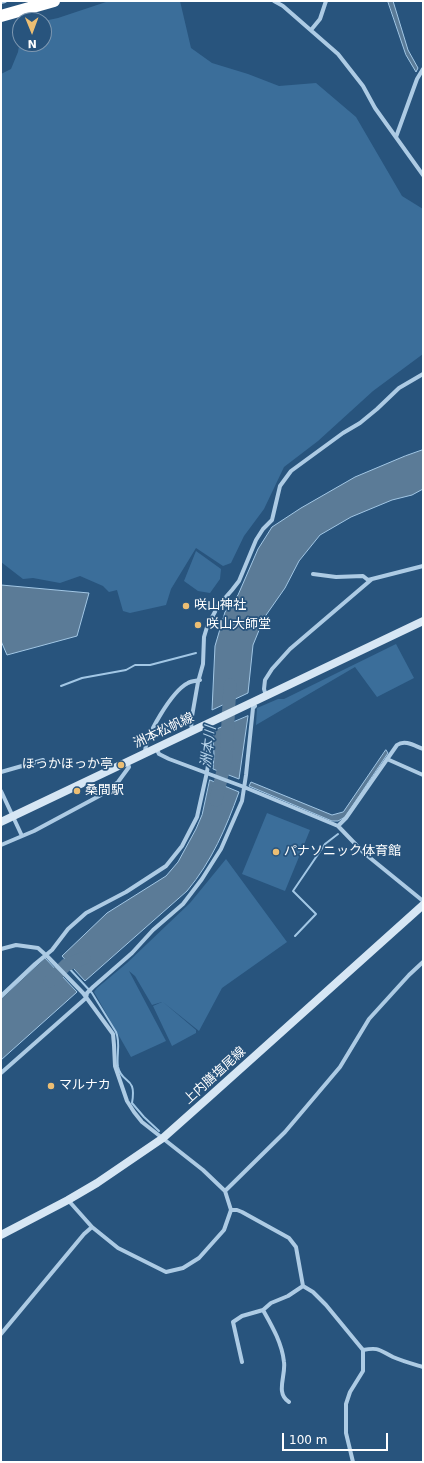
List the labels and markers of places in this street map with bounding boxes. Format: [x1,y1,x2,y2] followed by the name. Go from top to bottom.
[194,598,246,614] place label: 咲山神社
[181,601,191,611] marker: 咲山神社
[206,617,271,633] place label: 咲山大師堂
[193,620,203,630] marker: 咲山大師堂
[22,757,113,773] place label: ほっかほっか亭
[116,760,126,770] marker: ほっかほっか亭
[85,783,124,799] place label: 桑間駅
[72,786,82,796] marker: 桑間駅
[284,844,401,860] place label: パナソニック体育館
[271,847,281,857] marker: パナソニック体育館
[59,1078,111,1094] place label: マルナカ
[46,1081,56,1091] marker: マルナカ

